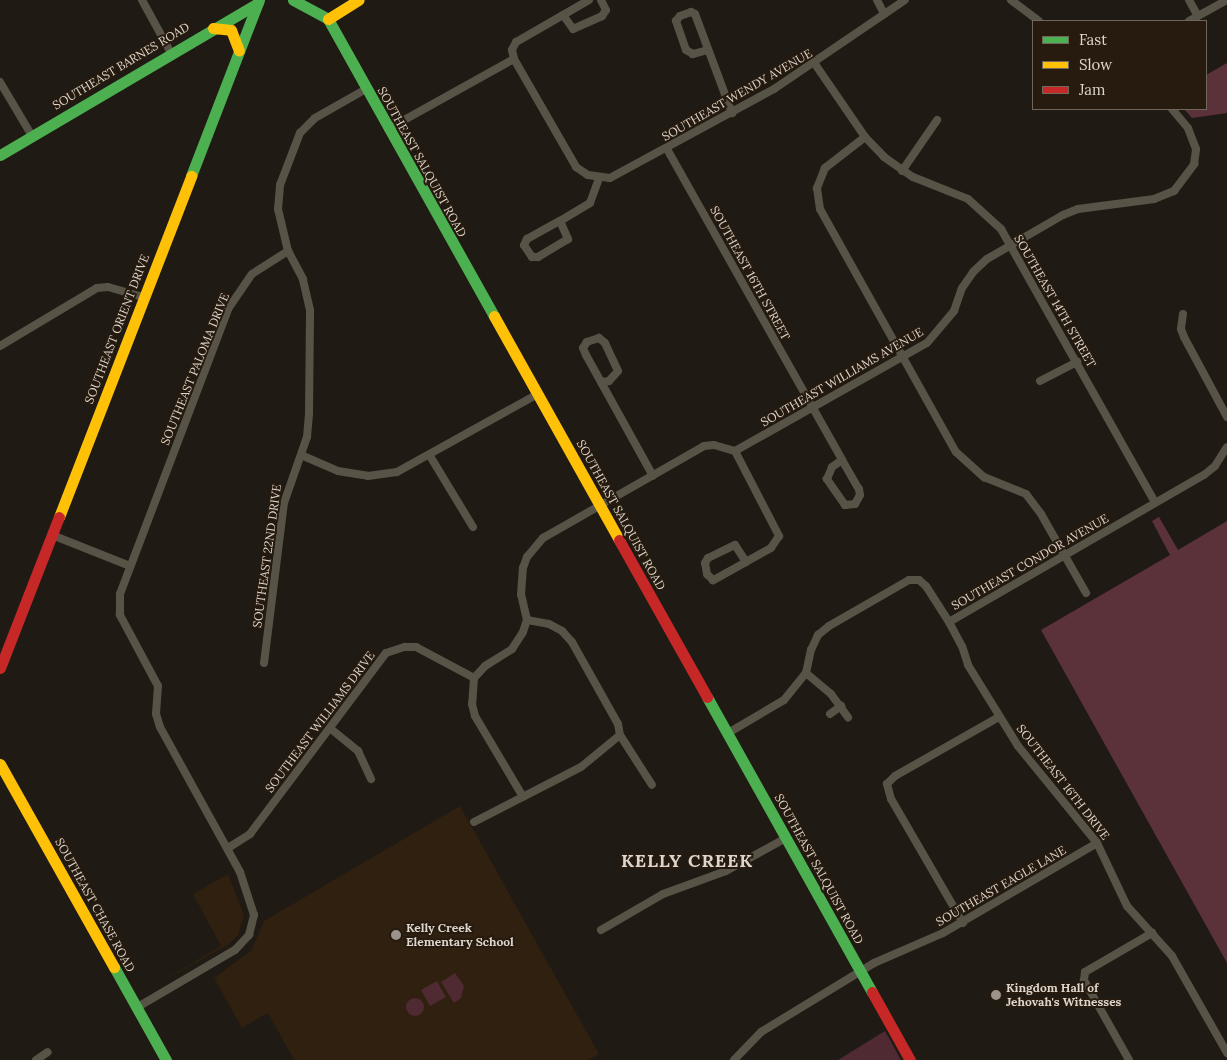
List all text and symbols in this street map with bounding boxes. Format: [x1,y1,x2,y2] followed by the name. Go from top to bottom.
[50,19,192,113] street label: SOUTHEAST BARNES ROAD
[1032,20,1207,110] legend
[1079,30,1107,49] text: Fast
[659,46,815,144] street label: SOUTHEAST WENDY AVENUE
[1079,55,1112,74] text: Slow
[1079,80,1106,99] text: Jam
[375,84,469,240] street label: SOUTHEAST SALQUIST ROAD
[707,203,793,343] street label: SOUTHEAST 16TH STREET
[1011,232,1099,370] street label: SOUTHEAST 14TH STREET
[82,252,152,406] street label: SOUTHEAST ORIENT DRIVE
[158,291,232,447] street label: SOUTHEAST PALOMA DRIVE
[758,324,926,430] street label: SOUTHEAST WILLIAMS AVENUE
[574,437,668,593] street label: SOUTHEAST SALQUIST ROAD
[250,483,284,629] street label: SOUTHEAST 22ND DRIVE
[949,511,1111,613] street label: SOUTHEAST CONDOR AVENUE
[262,649,378,795] street label: SOUTHEAST WILLIAMS DRIVE
[1014,722,1112,842] street label: SOUTHEAST 16TH DRIVE
[772,791,866,947] street label: SOUTHEAST SALQUIST ROAD
[52,835,138,975] street label: SOUTHEAST CHASE ROAD
[933,843,1069,929] street label: SOUTHEAST EAGLE LANE
[620,850,754,872] district label: KELLY CREEK
[406,921,514,949] place label: Kelly Creek Elementary School
[390,929,402,941] marker: Kelly Creek Elementary School
[1006,981,1121,1009] place label: Kingdom Hall of Jehovah's Witnesses
[990,989,1002,1001] marker: Kingdom Hall of Jehovah's Witnesses

